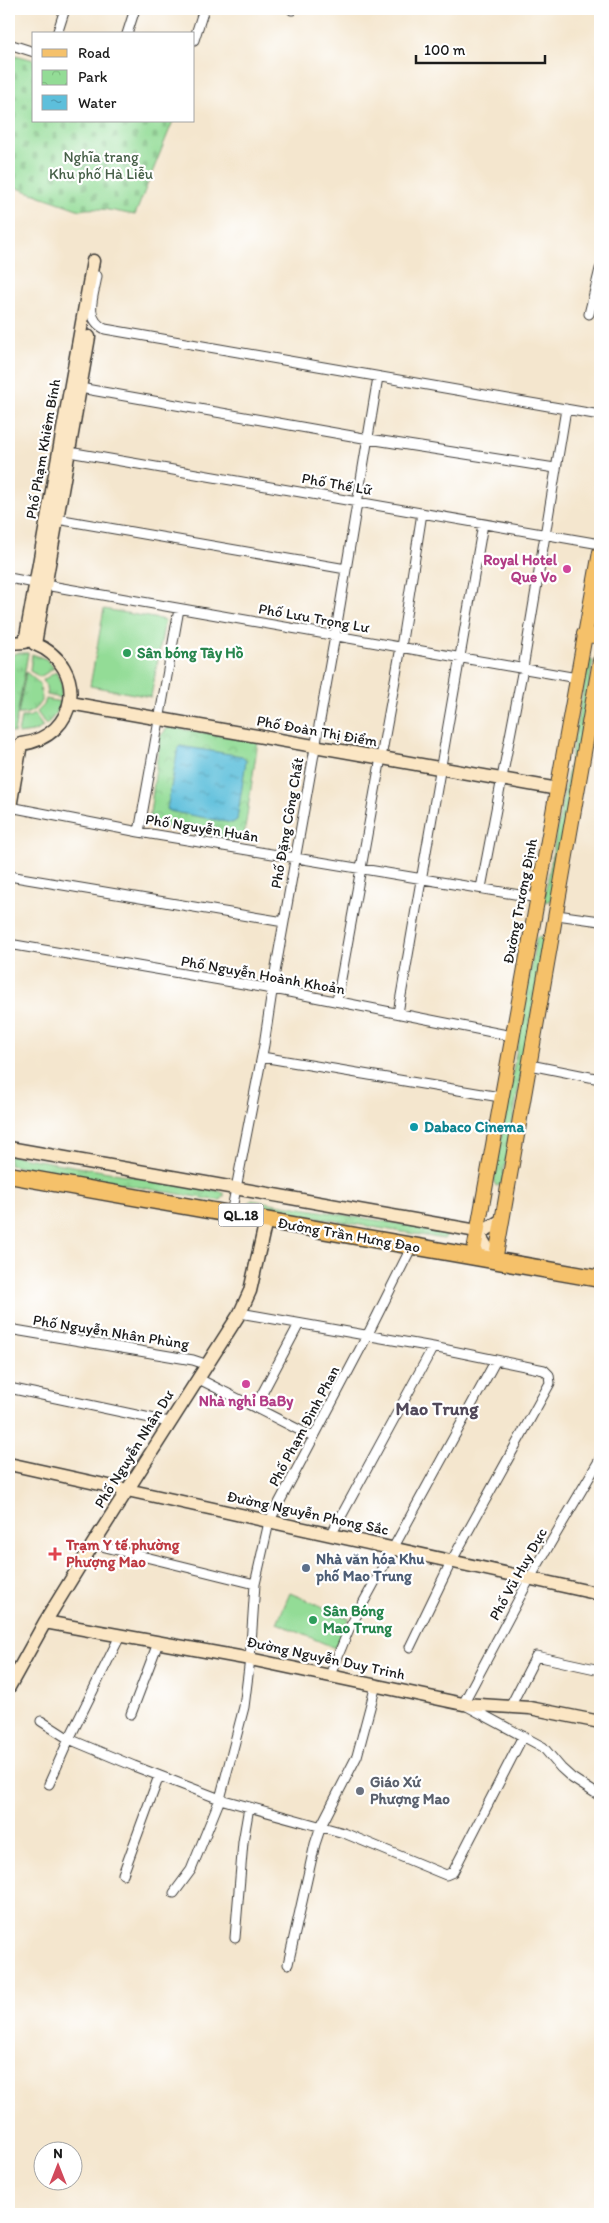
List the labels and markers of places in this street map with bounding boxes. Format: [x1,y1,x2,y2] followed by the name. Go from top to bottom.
[483,551,558,586] place label: Royal Hotel Que Vo
[561,563,573,575] marker: Royal Hotel Que Vo
[137,644,244,663] place label: Sân bóng Tây Hồ
[121,647,133,659] marker: Sân bóng Tây Hồ
[424,1118,524,1136] place label: Dabaco Cinema
[408,1121,420,1133] marker: Dabaco Cinema
[240,1378,252,1390] marker: Nhà nghỉ BaBy
[199,1392,294,1411] place label: Nhà nghỉ BaBy
[65,1536,180,1572] place label: Trạm Y tế phường Phượng Mao
[48,1547,62,1561] marker: Trạm Y tế phường Phượng Mao
[315,1550,425,1586] place label: Nhà văn hóa Khu phố Mao Trung
[300,1562,312,1574] marker: Nhà văn hóa Khu phố Mao Trung
[323,1602,392,1638] place label: Sân Bóng Mao Trung
[307,1614,319,1626] marker: Sân Bóng Mao Trung
[370,1773,450,1809] place label: Giáo Xứ Phượng Mao
[354,1785,366,1797] marker: Giáo Xứ Phượng Mao

